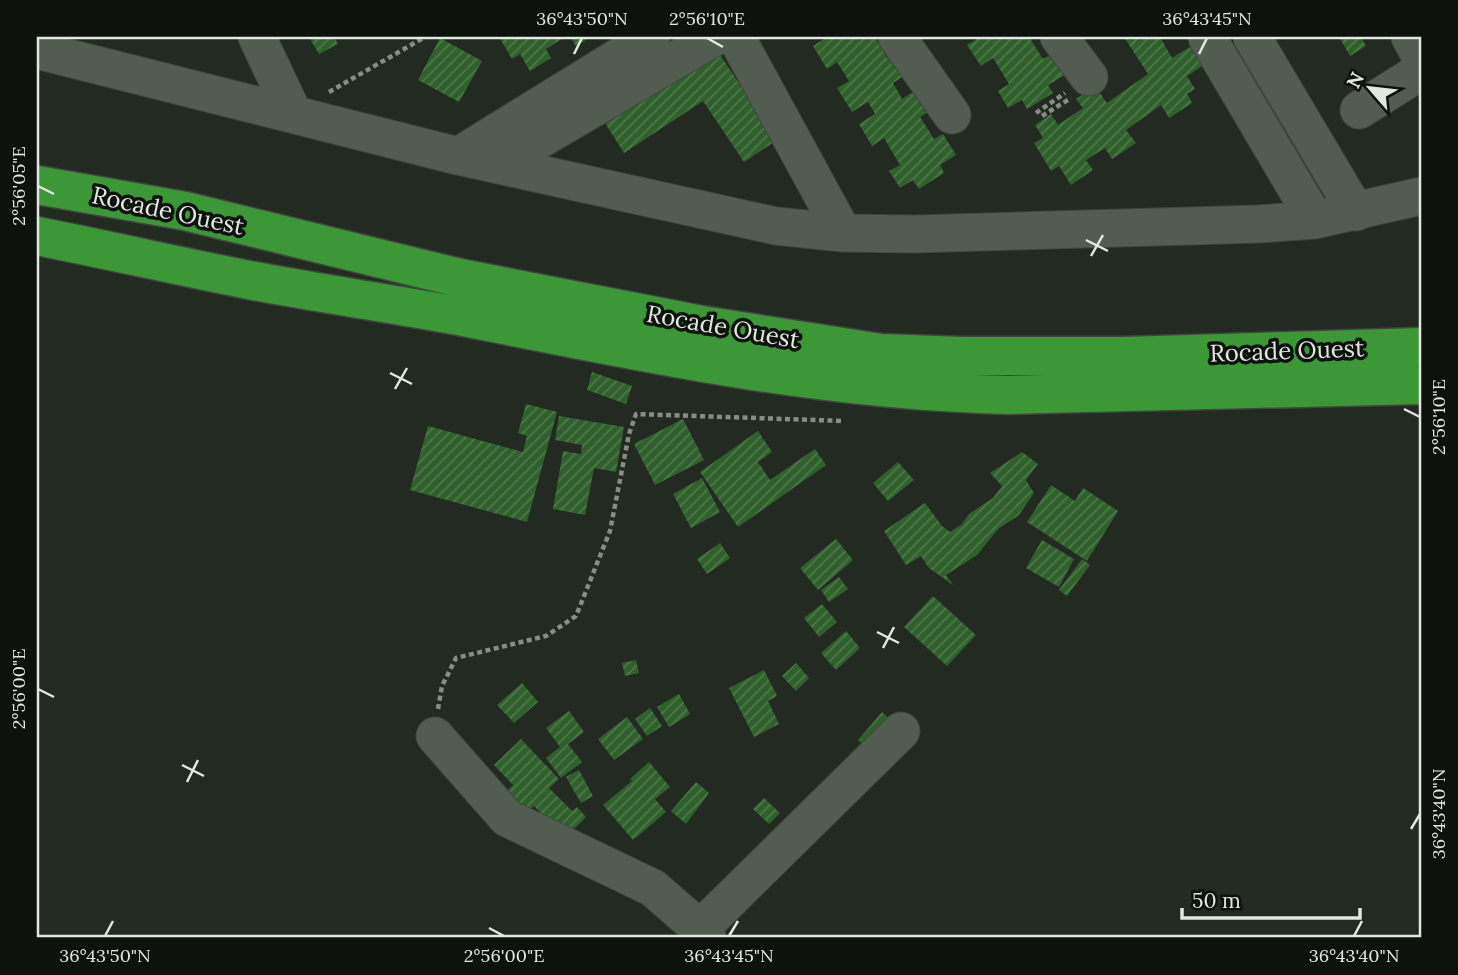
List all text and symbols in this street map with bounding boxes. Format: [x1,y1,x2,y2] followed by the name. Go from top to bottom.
[536,7,628,30] text: 36°43'50"N
[669,7,745,30] text: 2°56'10"E
[1162,7,1252,30] text: 36°43'45"N
[1336,52,1406,122] north arrow
[1341,68,1369,92] text: N
[7,146,30,226] text: 2°56'05"E
[89,179,248,242] street label: Rocade Ouest
[644,298,803,355] street label: Rocade Ouest
[1209,332,1365,369] street label: Rocade Ouest
[1427,379,1450,455] text: 2°56'10"E
[7,649,30,729] text: 2°56'00"E
[1427,769,1450,859] text: 36°43'40"N
[1182,877,1360,921] scale bar
[1192,887,1241,914] text: 50 m
[59,944,151,967] text: 36°43'50"N
[464,944,544,967] text: 2°56'00"E
[684,944,774,967] text: 36°43'45"N
[1309,944,1399,967] text: 36°43'40"N

